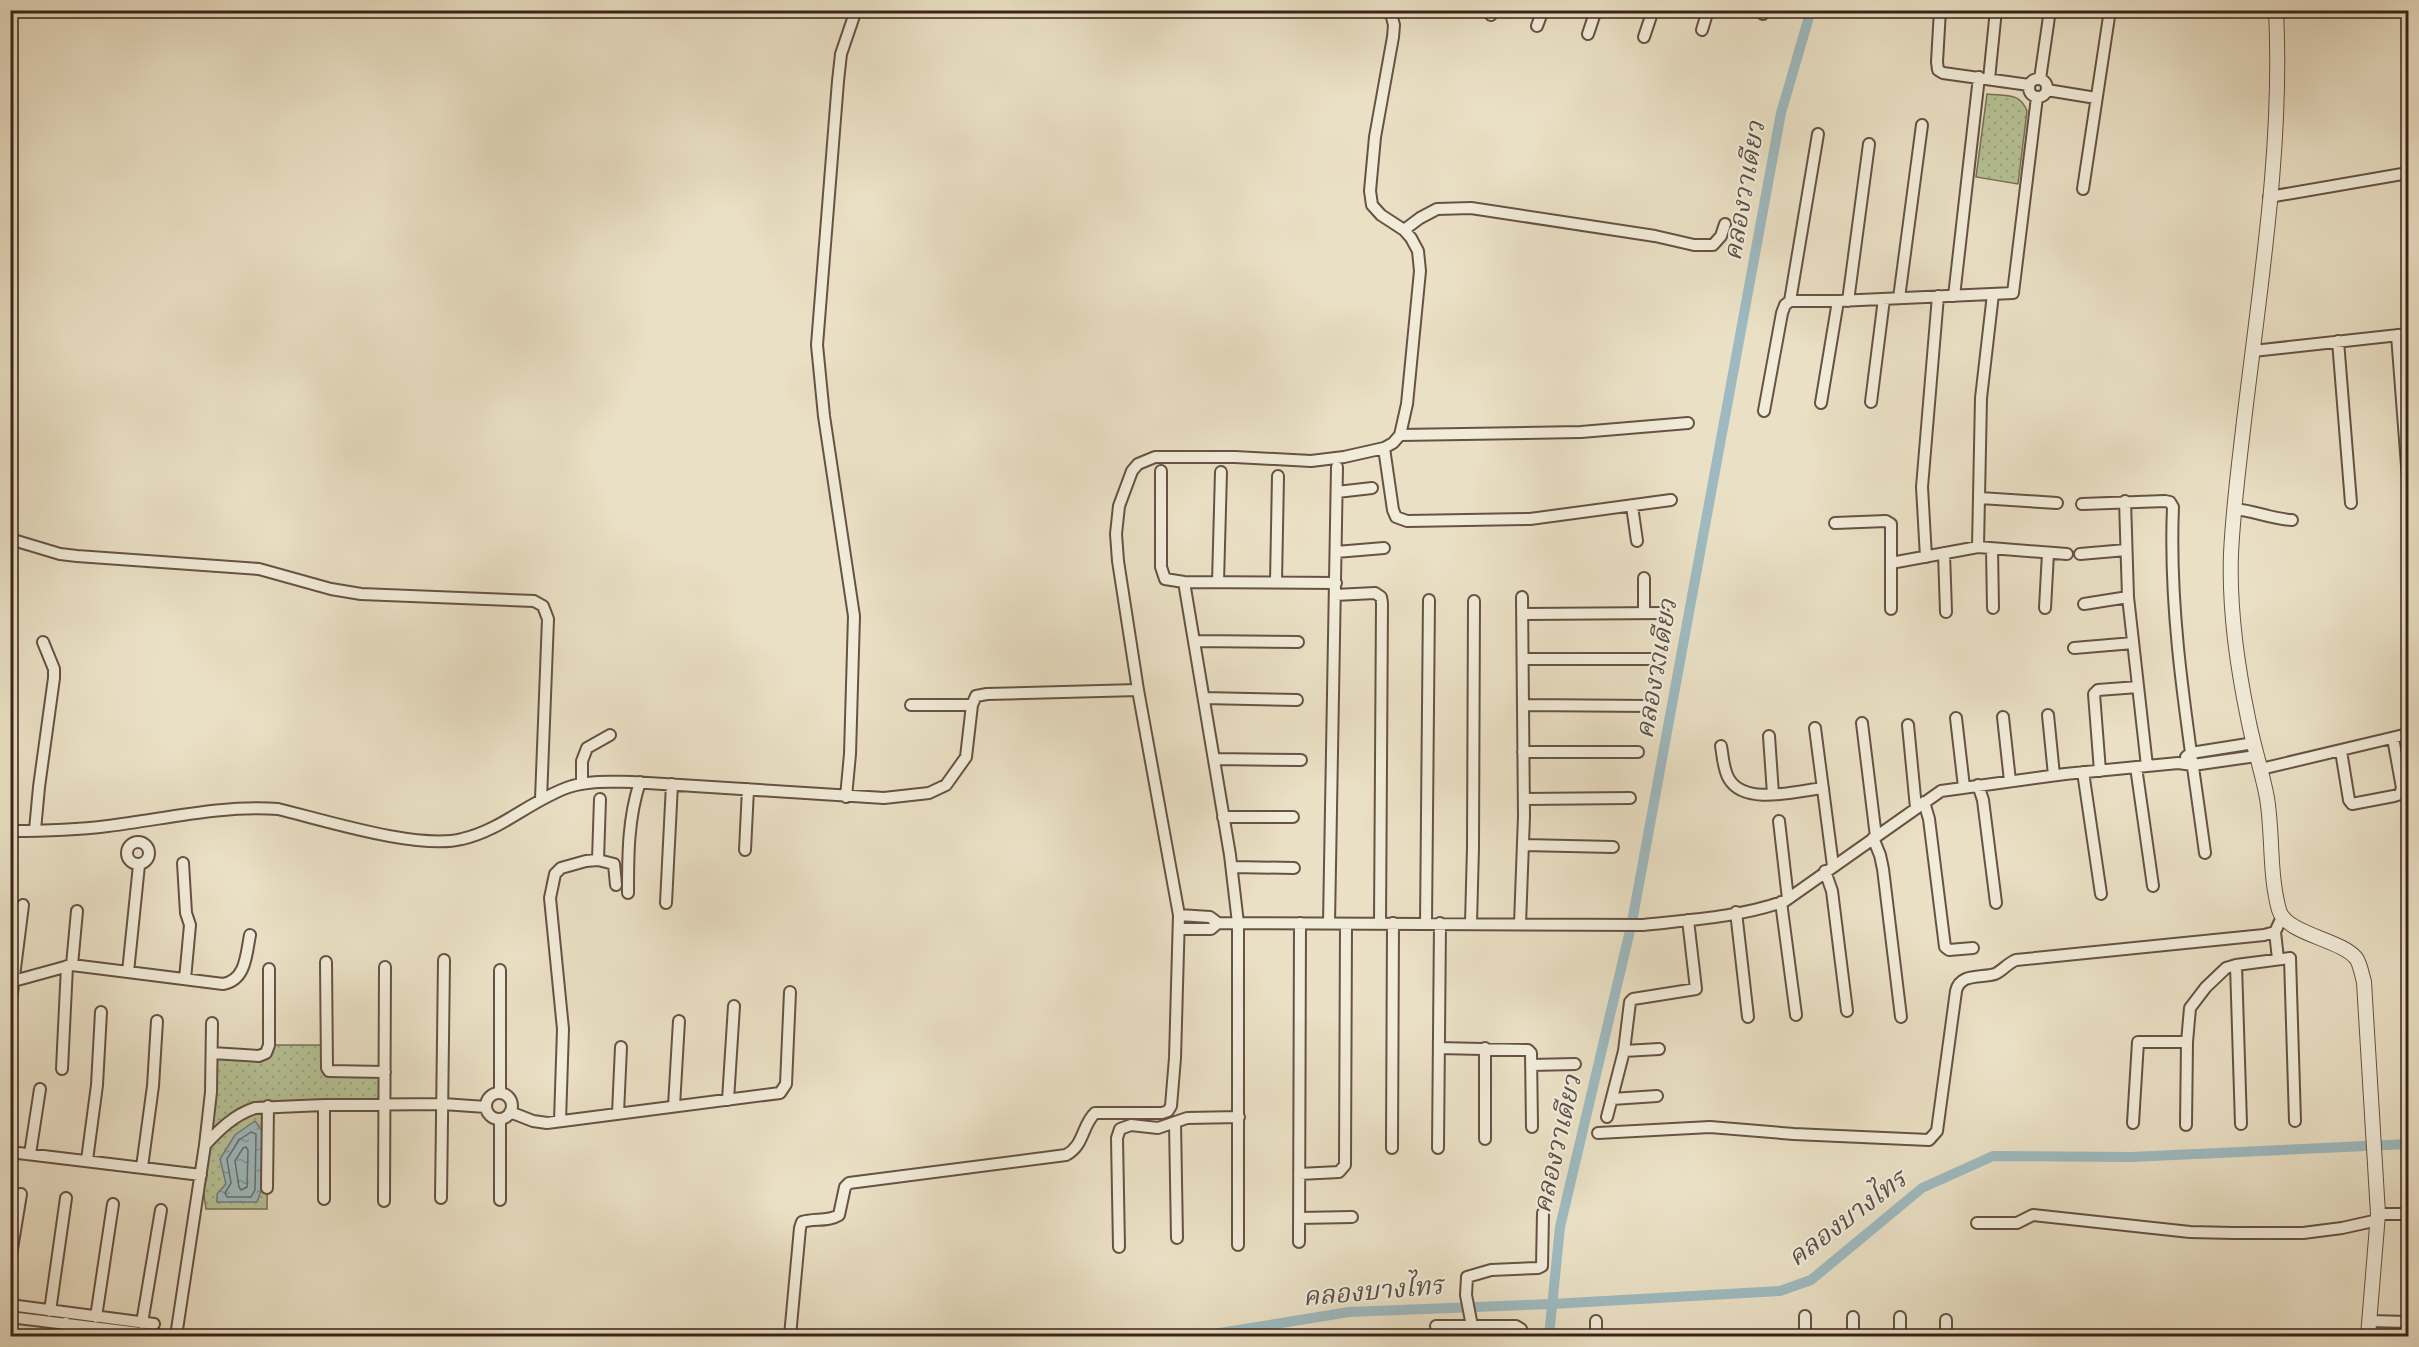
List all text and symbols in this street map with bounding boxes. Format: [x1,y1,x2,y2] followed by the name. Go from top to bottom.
[1715,117,1774,263] water label: คลองวาเดียว
[1627,595,1686,741] water label: คลองวาเดียว
[1524,1070,1590,1217] water label: คลองวาเดียว
[1780,1159,1916,1274] water label: คลองบางไทร
[1301,1266,1448,1315] water label: คลองบางไทร

